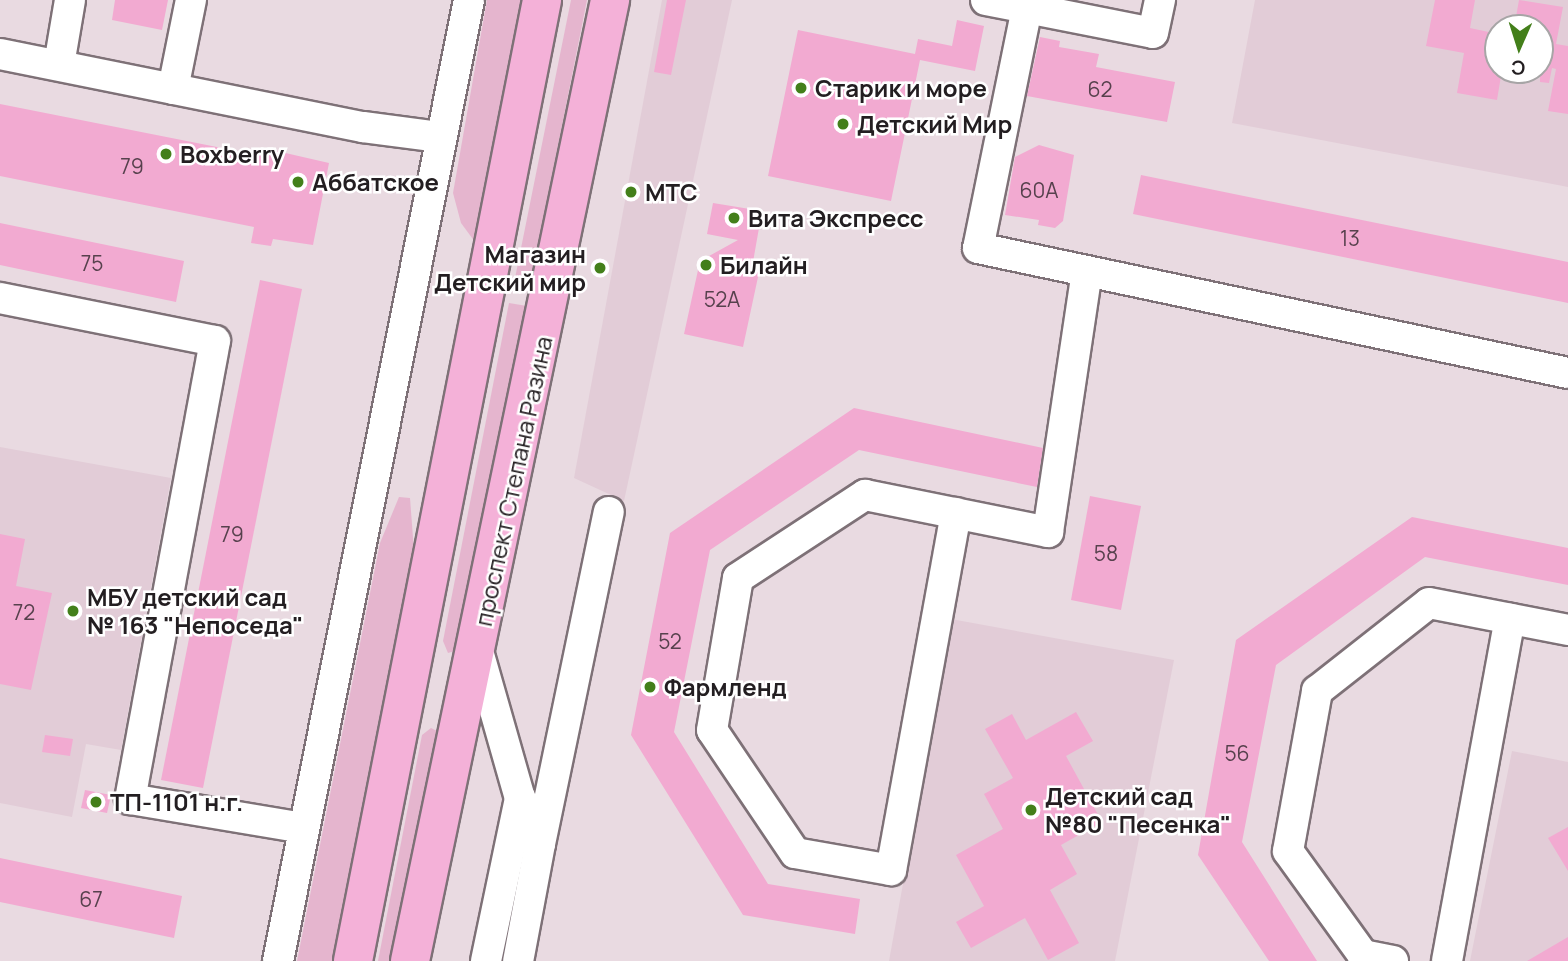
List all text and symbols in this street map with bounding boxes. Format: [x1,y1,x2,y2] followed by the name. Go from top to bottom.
[1484,14,1554,84] north arrow
[1510,55,1526,81] text: С
[815,74,987,102] place label: Старик и море
[1087,76,1113,102] house number: 62
[793,80,809,96] marker: Старик и море
[857,110,1012,138] place label: Детский Мир
[835,116,851,132] marker: Детский Мир
[180,140,284,168] place label: Boxberry
[158,146,174,162] marker: Boxberry
[120,153,144,179] house number: 79
[312,168,439,196] place label: Аббатское
[290,174,306,190] marker: Аббатское
[1019,177,1059,203] house number: 60А
[645,178,698,206] place label: МТС
[623,184,639,200] marker: МТС
[748,204,924,232] place label: Вита Экспресс
[726,210,742,226] marker: Вита Экспресс
[1340,225,1360,251] house number: 13
[434,240,586,296] place label: Магазин Детский мир
[81,250,103,276] house number: 75
[720,251,808,279] place label: Билайн
[698,257,714,273] marker: Билайн
[592,260,608,276] marker: Магазин Детский мир
[704,286,740,312] house number: 52А
[468,333,558,629] street label: проспект Степана Разина
[220,521,244,547] house number: 79
[1094,540,1118,566] house number: 58
[87,583,304,639] place label: МБУ детский сад № 163 "Непоседа"
[13,599,35,625] house number: 72
[65,603,81,619] marker: МБУ детский сад № 163 "Непоседа"
[658,628,682,654] house number: 52
[664,673,787,701] place label: Фармленд
[642,679,658,695] marker: Фармленд
[1224,740,1250,766] house number: 56
[1045,782,1231,838] place label: Детский сад №80 "Песенка"
[110,788,243,816] place label: ТП-1101 н.г.
[88,794,104,810] marker: ТП-1101 н.г.
[1023,802,1039,818] marker: Детский сад №80 "Песенка"
[79,886,103,912] house number: 67

